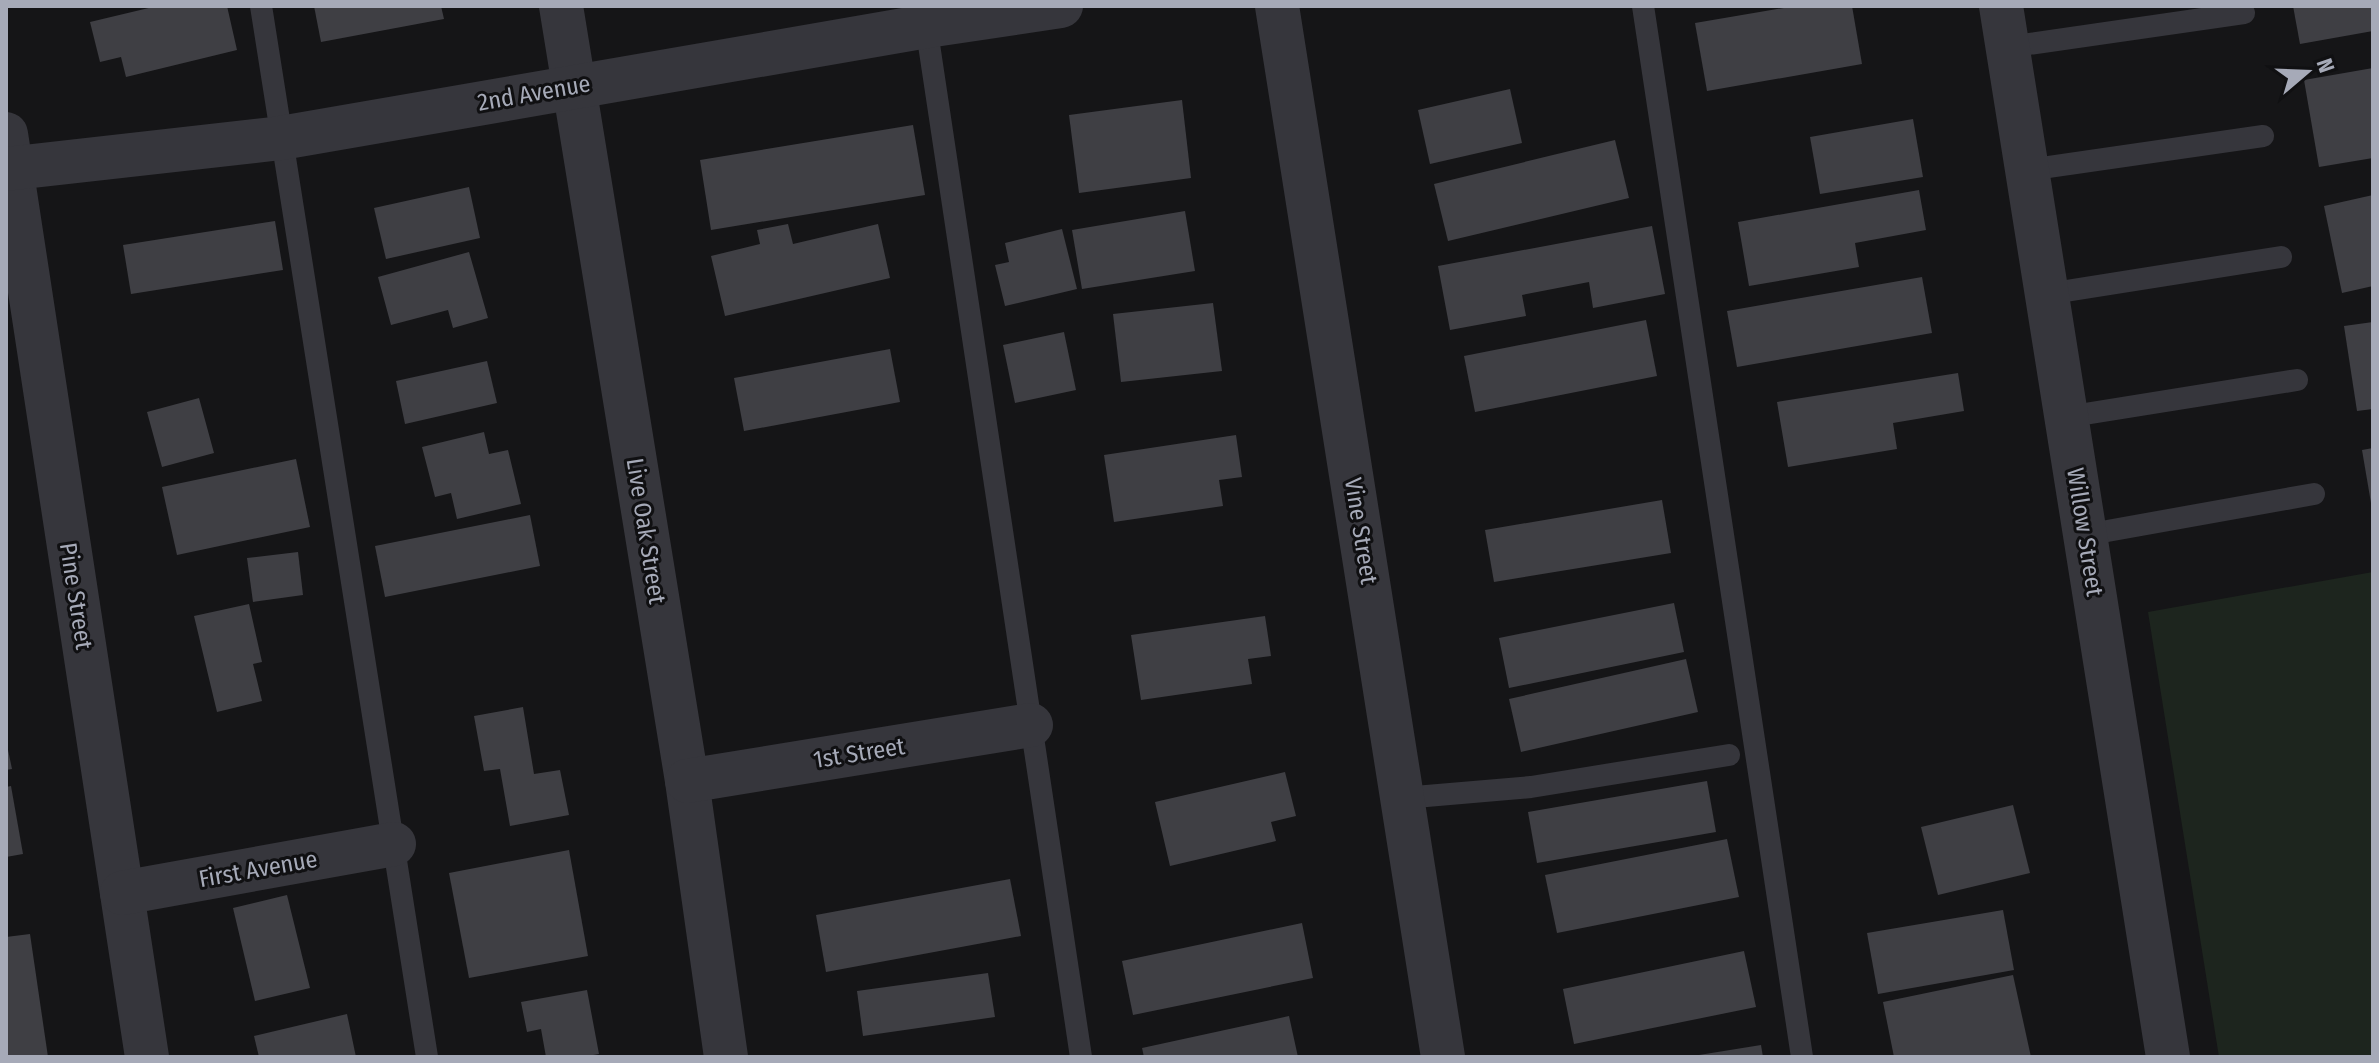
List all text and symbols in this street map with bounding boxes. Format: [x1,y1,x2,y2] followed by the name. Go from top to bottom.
[2267,32,2347,112] north arrow
[2311,55,2340,76] text: N
[476,69,592,117] street label: 2nd Avenue
[621,456,671,606] street label: Live Oak Street
[2061,466,2109,598] street label: Willow Street
[1339,476,1383,586] street label: Vine Street
[54,541,98,652] street label: Pine Street
[811,732,907,774] street label: 1st Street
[197,845,319,893] street label: First Avenue

